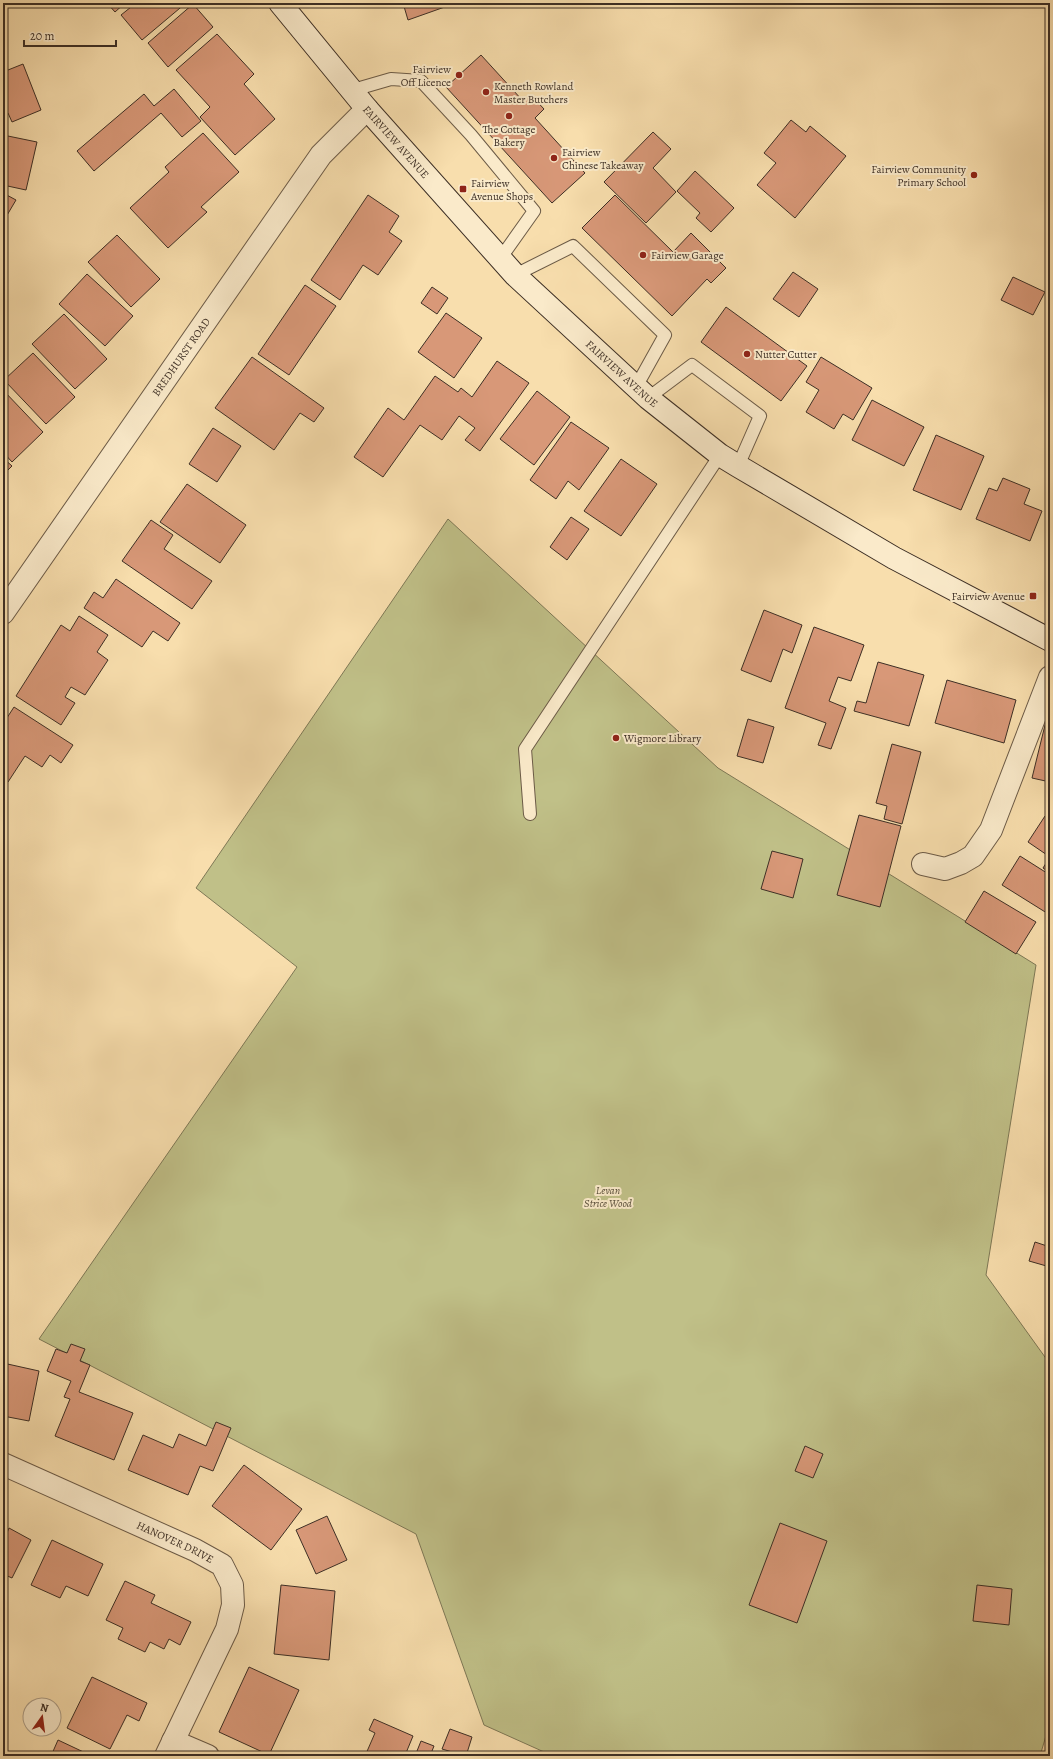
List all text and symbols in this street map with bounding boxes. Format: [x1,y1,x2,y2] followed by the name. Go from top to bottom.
[24,22,116,48] scale bar
[30,28,54,44] text: 20 m
[401,62,451,90] place label: Fairview Off Licence
[454,70,464,80] marker: Fairview Off Licence
[494,79,573,107] place label: Kenneth Rowland Master Butchers
[481,87,491,97] marker: Kenneth Rowland Master Butchers
[360,102,433,181] street label: FAIRVIEW AVENUE
[504,111,514,121] marker: The Cottage Bakery
[483,122,536,150] place label: The Cottage Bakery
[562,145,644,173] place label: Fairview Chinese Takeaway
[549,153,559,163] marker: Fairview Chinese Takeaway
[871,162,966,190] place label: Fairview Community Primary School
[969,170,979,180] marker: Fairview Community Primary School
[470,176,533,204] place label: Fairview Avenue Shops
[458,184,468,194] marker: Fairview Avenue Shops
[651,248,724,263] place label: Fairview Garage
[638,250,648,260] marker: Fairview Garage
[148,314,214,399] street label: BREDHURST ROAD
[583,337,661,411] street label: FAIRVIEW AVENUE
[755,347,817,362] place label: Nutter Cutter
[742,349,752,359] marker: Nutter Cutter
[952,589,1025,604] place label: Fairview Avenue
[1028,591,1038,601] marker: Fairview Avenue
[623,731,701,746] place label: Wigmore Library
[611,733,621,743] marker: Wigmore Library
[584,1183,632,1211] park label: Levan Strice Wood
[134,1517,217,1566] street label: HANOVER DRIVE
[22,1697,62,1737] north arrow
[39,1700,50,1716] text: N

